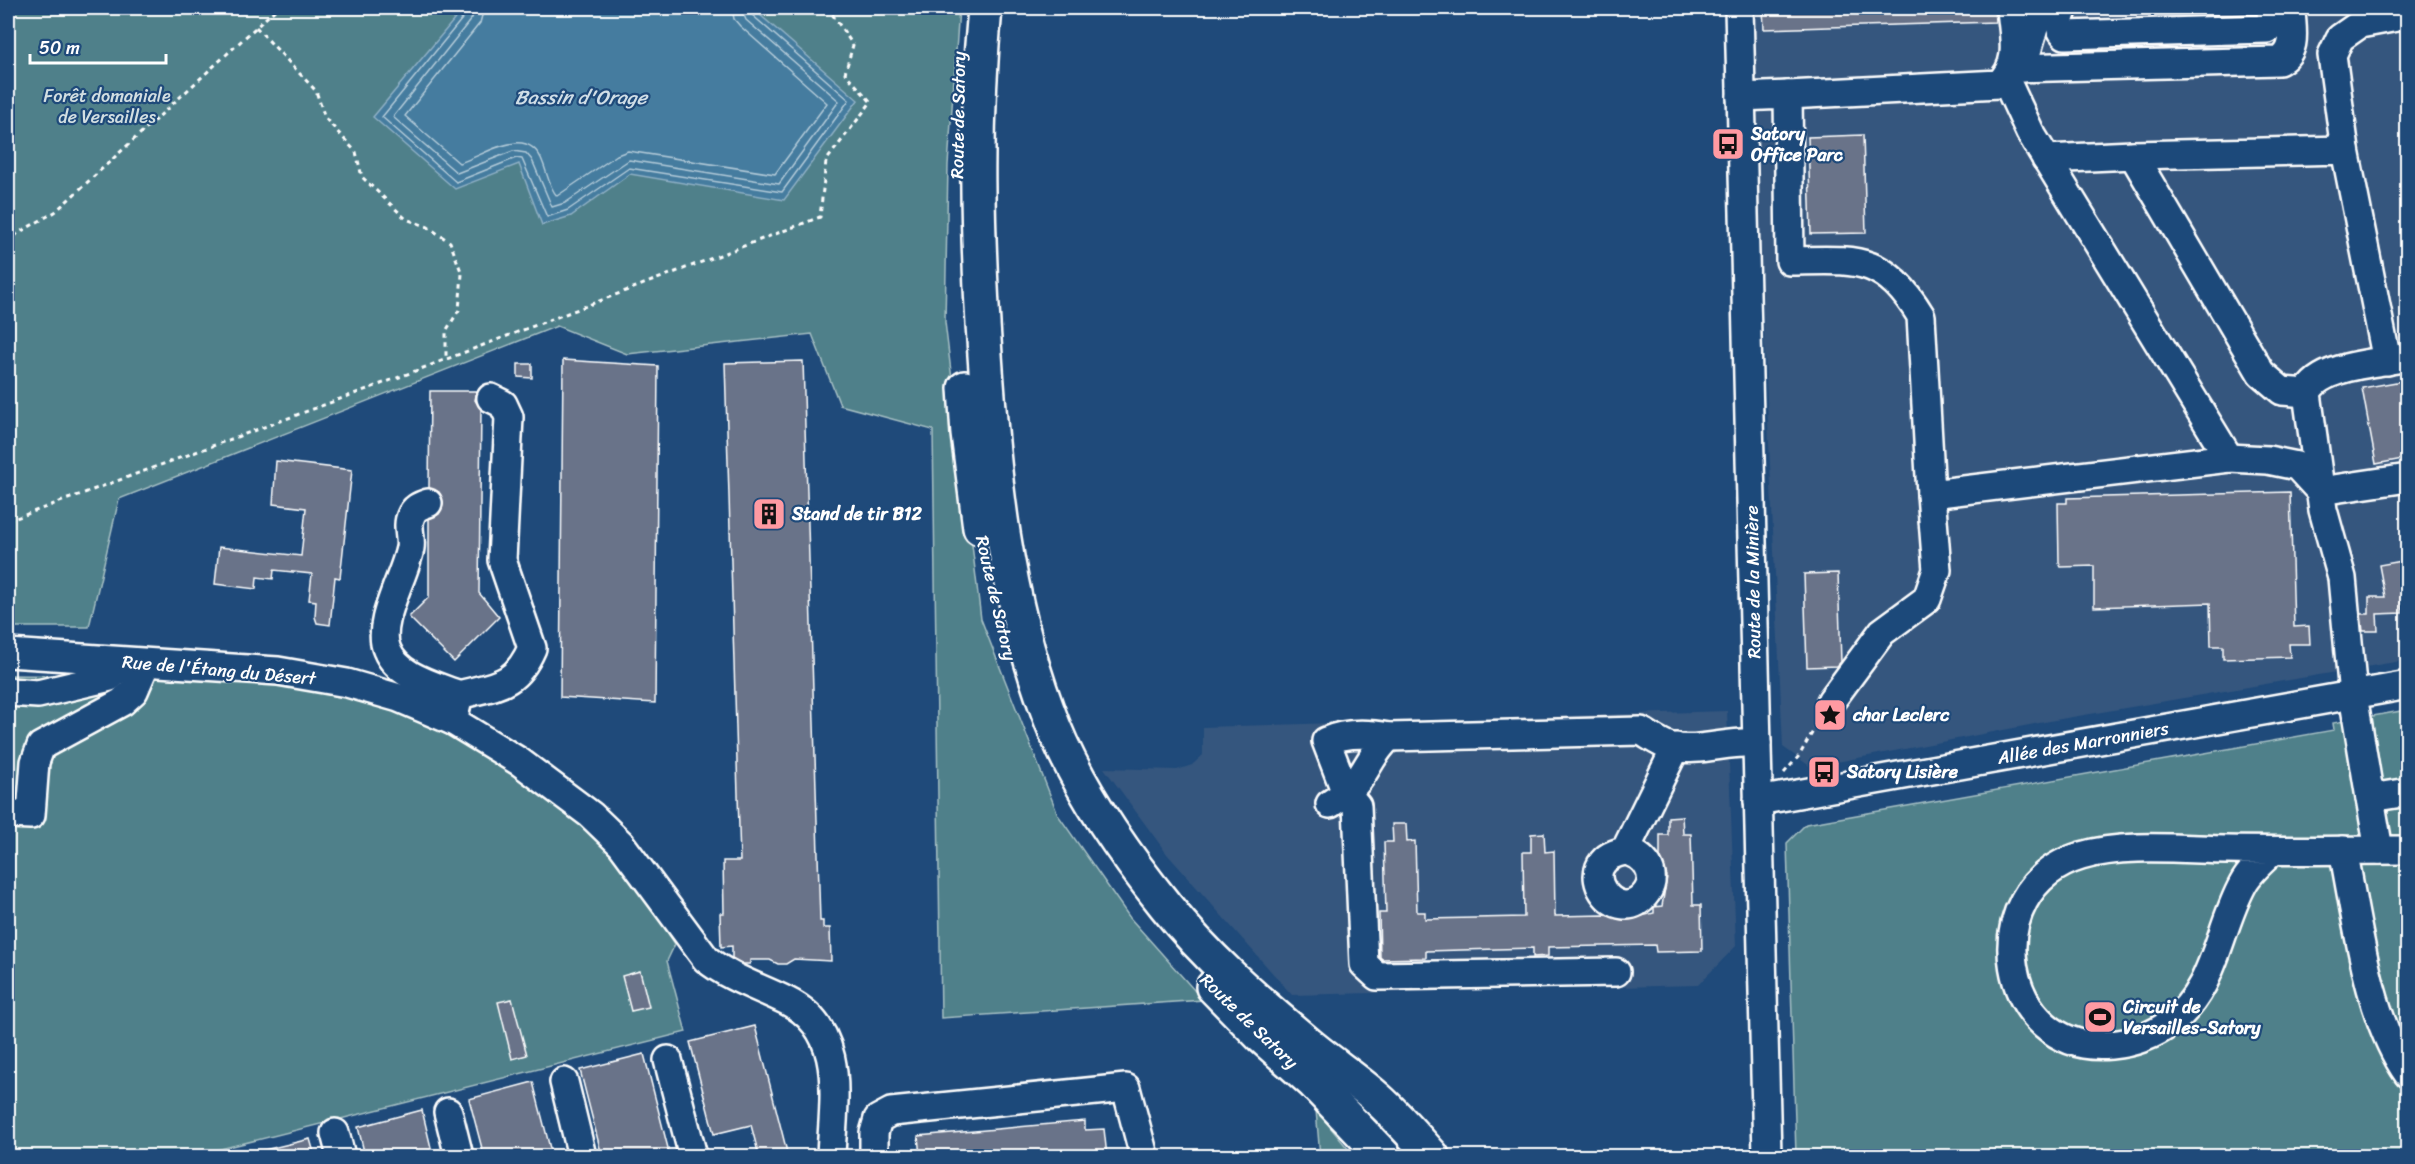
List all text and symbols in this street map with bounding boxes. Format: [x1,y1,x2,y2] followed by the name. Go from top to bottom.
[30,27,166,65] scale bar
[39,32,80,64] text: 50 m
[941,50,975,179] street label: Route de Satory
[43,80,171,133] park label: Forêt domaniale de Versailles
[515,80,649,115] water label: Bassin d'Orage
[1750,118,1844,171] place label: Satory Office Parc
[1710,126,1746,162] bus stop icon: Satory Office Parc
[751,496,787,532] building icon: Stand de tir B12
[791,498,922,530] place label: Stand de tir B12
[1736,505,1770,659] street label: Route de la Minière
[966,532,1026,664] street label: Route de Satory
[121,646,318,694] street label: Rue de l'Étang du Désert
[1812,697,1848,733] place icon: char Leclerc
[1852,699,1950,731] place label: char Leclerc
[1994,712,2172,774] street label: Allée des Marronniers
[1806,754,1842,790] bus stop icon: Satory Lisière
[1846,756,1959,788] place label: Satory Lisière
[1192,965,1306,1077] street label: Route de Satory
[2122,991,2261,1044] place label: Circuit de Versailles-Satory
[2082,999,2118,1035] sports icon: Circuit de Versailles-Satory

